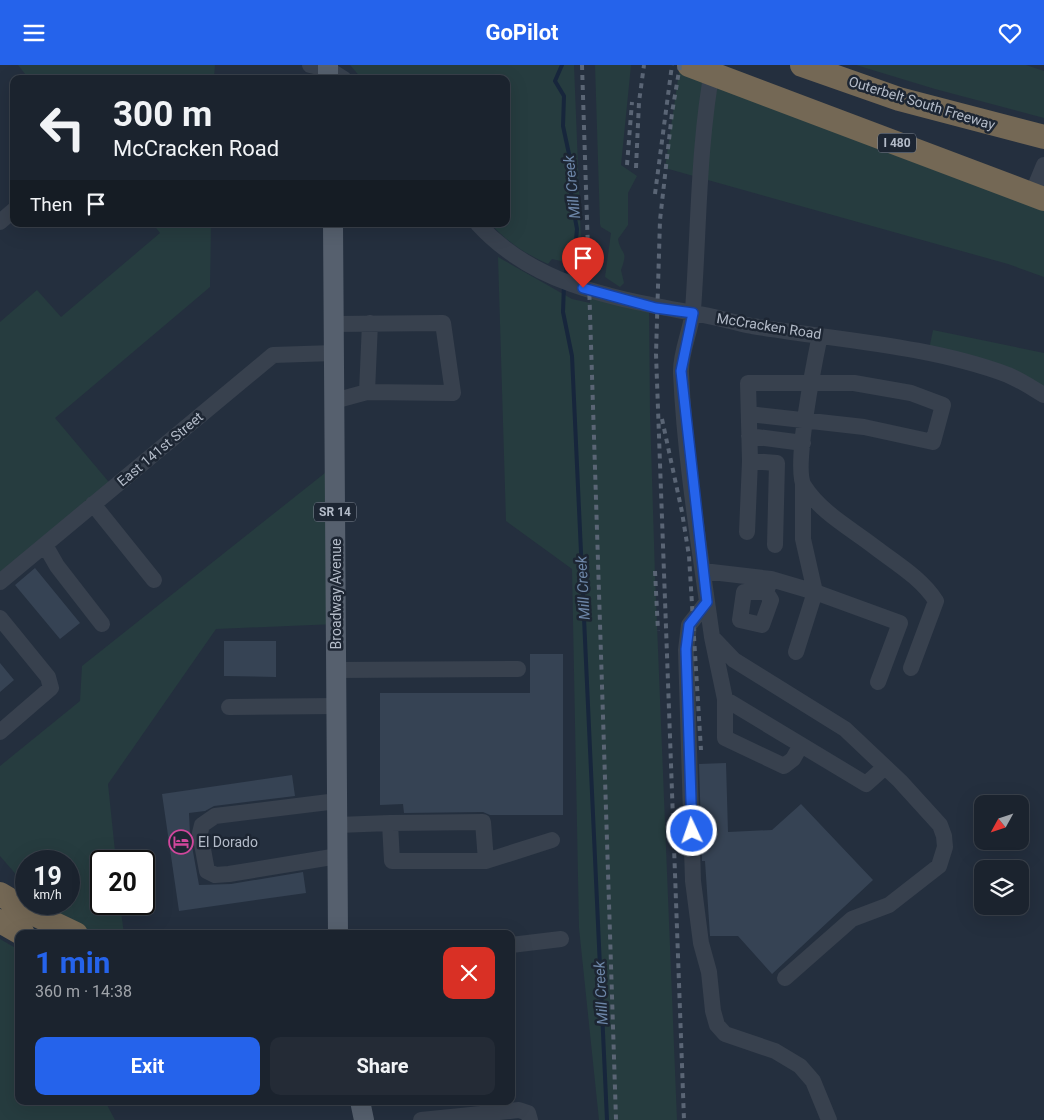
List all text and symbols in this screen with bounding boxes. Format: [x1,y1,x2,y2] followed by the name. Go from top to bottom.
[20,19,48,47] icon: menu
[996,19,1024,47] icon: heart
[485,20,559,45] text: GoPilot
[847,73,998,133] street label: Outerbelt South Freeway
[113,94,212,135] text: 300 m
[30,95,95,160] icon: left
[878,133,916,153] road number: I 480
[113,136,279,161] text: McCracken Road
[560,154,584,220] water label: Mill Creek
[82,190,110,218] icon: arrive
[30,193,72,216] text: Then
[562,237,604,288] pin
[569,244,597,272] icon: arrive
[716,310,822,342] street label: McCracken Road
[114,408,206,489] street label: East 141st Street
[314,503,356,522] road number: SR 14
[328,539,344,649] street label: Broadway Avenue
[572,555,594,620] water label: Mill Creek
[974,795,1029,850] north arrow
[974,795,1029,915] map controls
[665,804,717,856] position arrow
[168,829,194,855] hotel icon: El Dorado
[198,834,258,850] place label: El Dorado
[90,850,155,915] speed limit sign: 20
[974,860,1029,915] button: layers
[33,862,62,891] text: 19
[33,888,62,902] text: km/h
[35,945,110,980] text: 1 min
[443,947,495,999] button: close
[590,960,612,1025] water label: Mill Creek
[35,982,132,1001] text: 360 m · 14:38
[35,1037,260,1095] button: Exit
[270,1037,495,1095] button: Share

